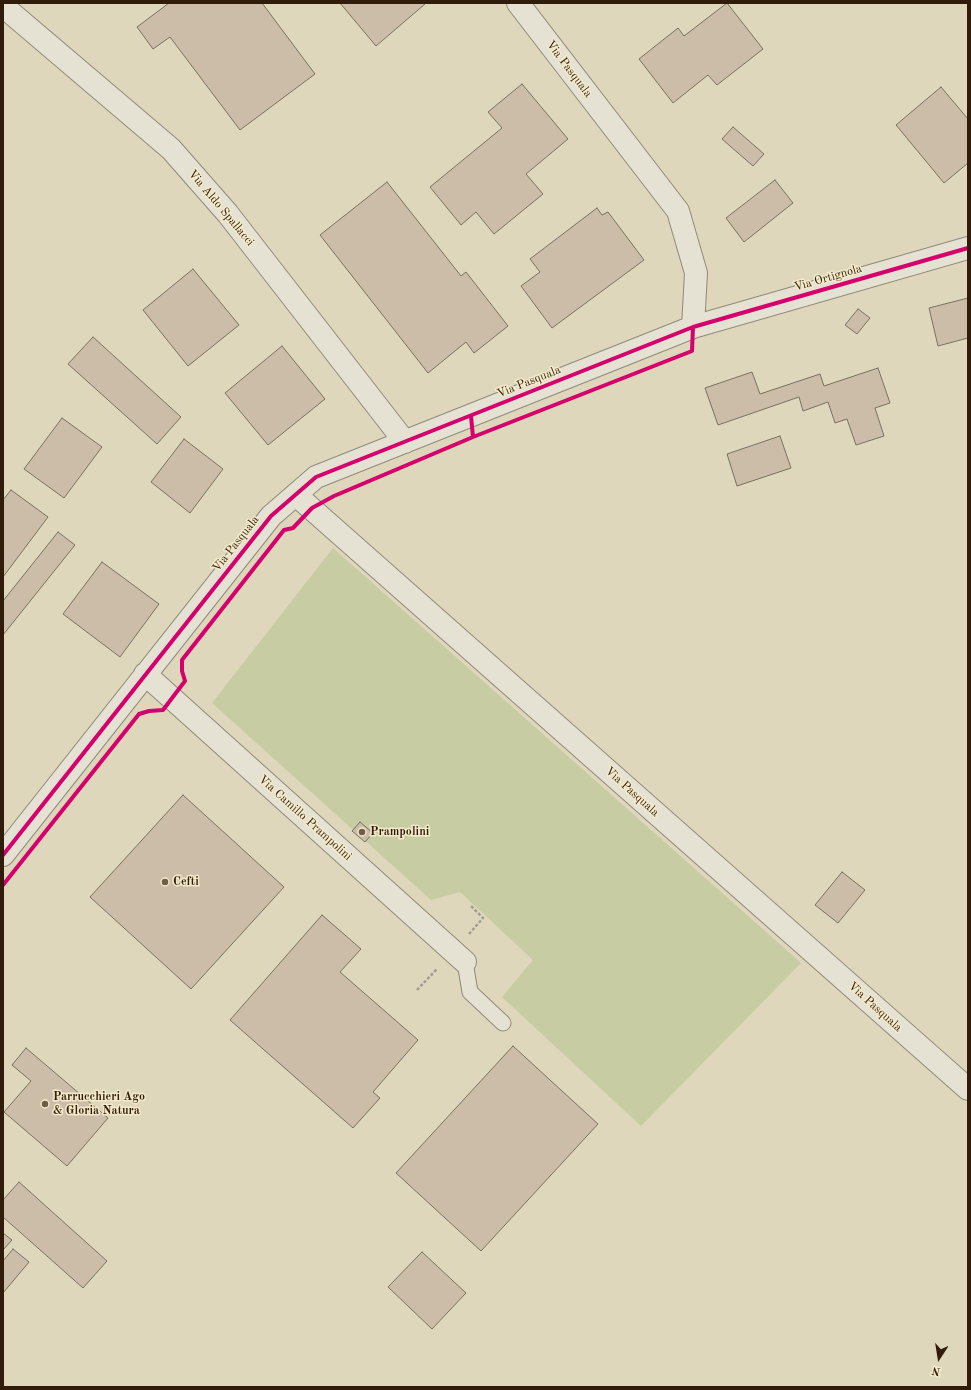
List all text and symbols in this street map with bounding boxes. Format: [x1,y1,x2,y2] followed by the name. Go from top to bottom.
[543,38,595,100] street label: Via Pasquala
[185,167,257,249] street label: Via Aldo Spallacci
[792,261,864,295] street label: Via Ortignola
[495,363,563,401] street label: Via Pasquala
[210,513,262,575] street label: Via Pasquala
[602,764,662,820] street label: Via Pasquala
[255,772,355,864] street label: Via Camillo Prampolini
[370,825,429,839] place label: Prampolini
[357,827,367,837] marker: Prampolini
[173,875,199,889] place label: Cefti
[160,877,170,887] marker: Cefti
[845,979,905,1035] street label: Via Pasquala
[53,1090,145,1118] place label: Parrucchieri Ago & Gloria Natura
[40,1099,50,1109] marker: Parrucchieri Ago & Gloria Natura
[919,1338,959,1378] north arrow
[931,1364,942,1376] text: N

